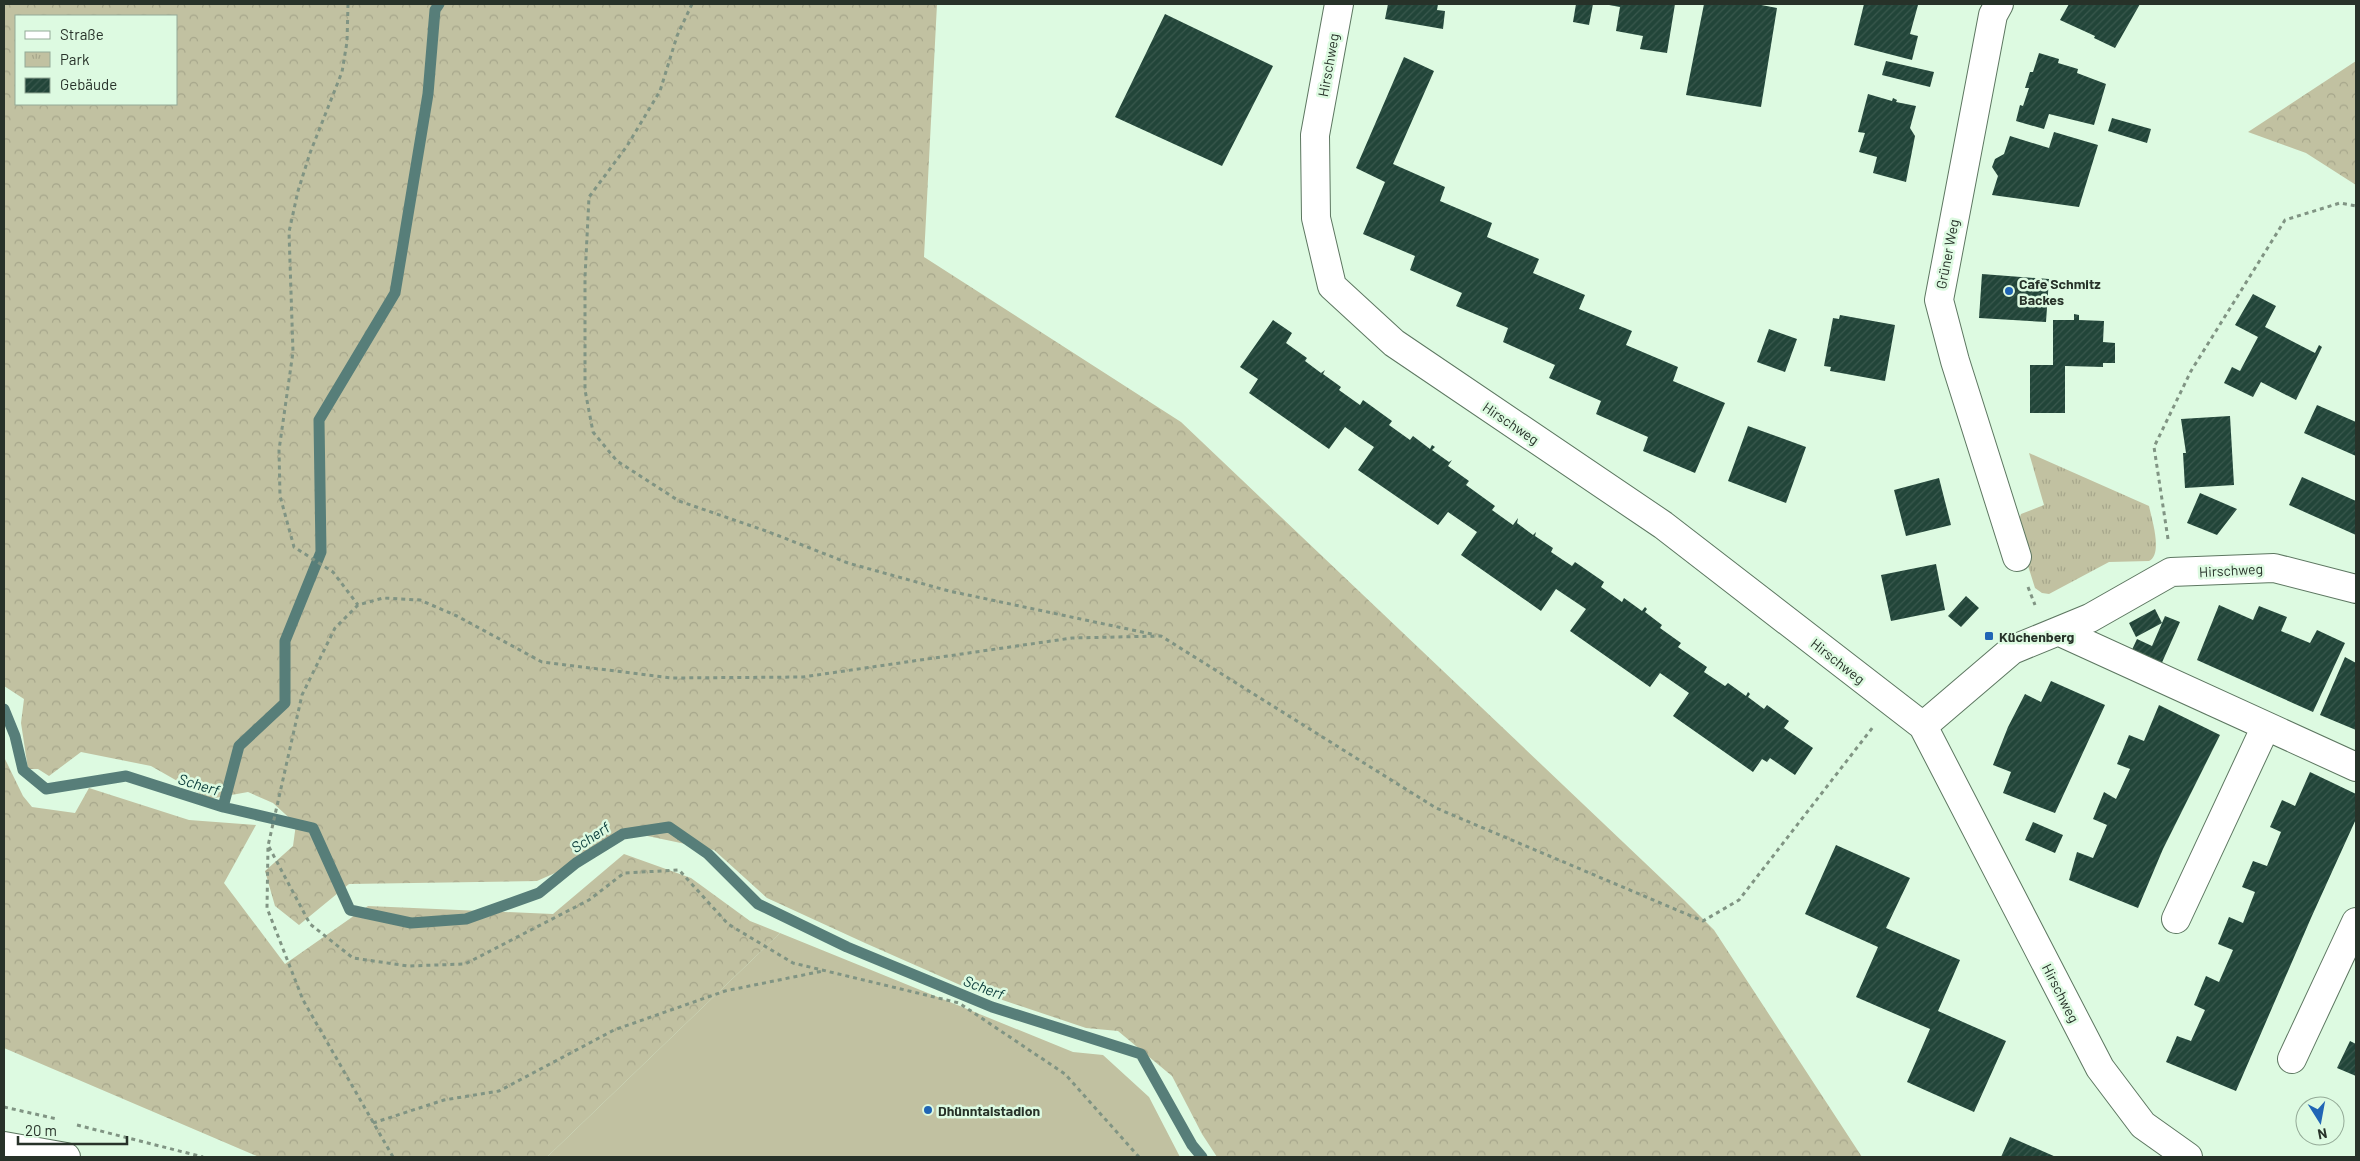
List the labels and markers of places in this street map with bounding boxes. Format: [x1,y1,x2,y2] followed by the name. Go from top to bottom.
[2019,275,2101,308] place label: Cafe Schmitz Backes
[2003,285,2015,297] marker: Cafe Schmitz Backes
[1999,628,2074,645] place label: Küchenberg
[1983,630,1995,642] marker: Küchenberg
[938,1102,1040,1119] place label: Dhünntalstadion
[922,1104,934,1116] marker: Dhünntalstadion

